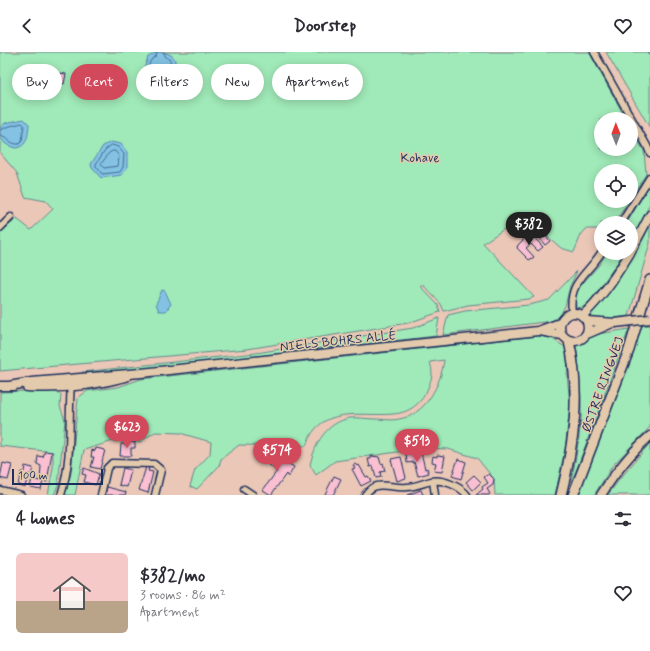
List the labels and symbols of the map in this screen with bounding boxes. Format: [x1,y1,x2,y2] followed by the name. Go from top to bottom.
[594,112,638,156] north arrow
[400,150,440,167] park label: Kohave
[505,212,553,246] pin: $382
[279,326,398,356] street label: NIELS BOHRS ALLÉ
[578,335,628,434] street label: ØSTRE RINGVEJ
[103,415,151,449] pin: $623
[393,429,441,463] pin: $513
[253,438,301,472] pin: $574
[12,467,103,486] scale bar

